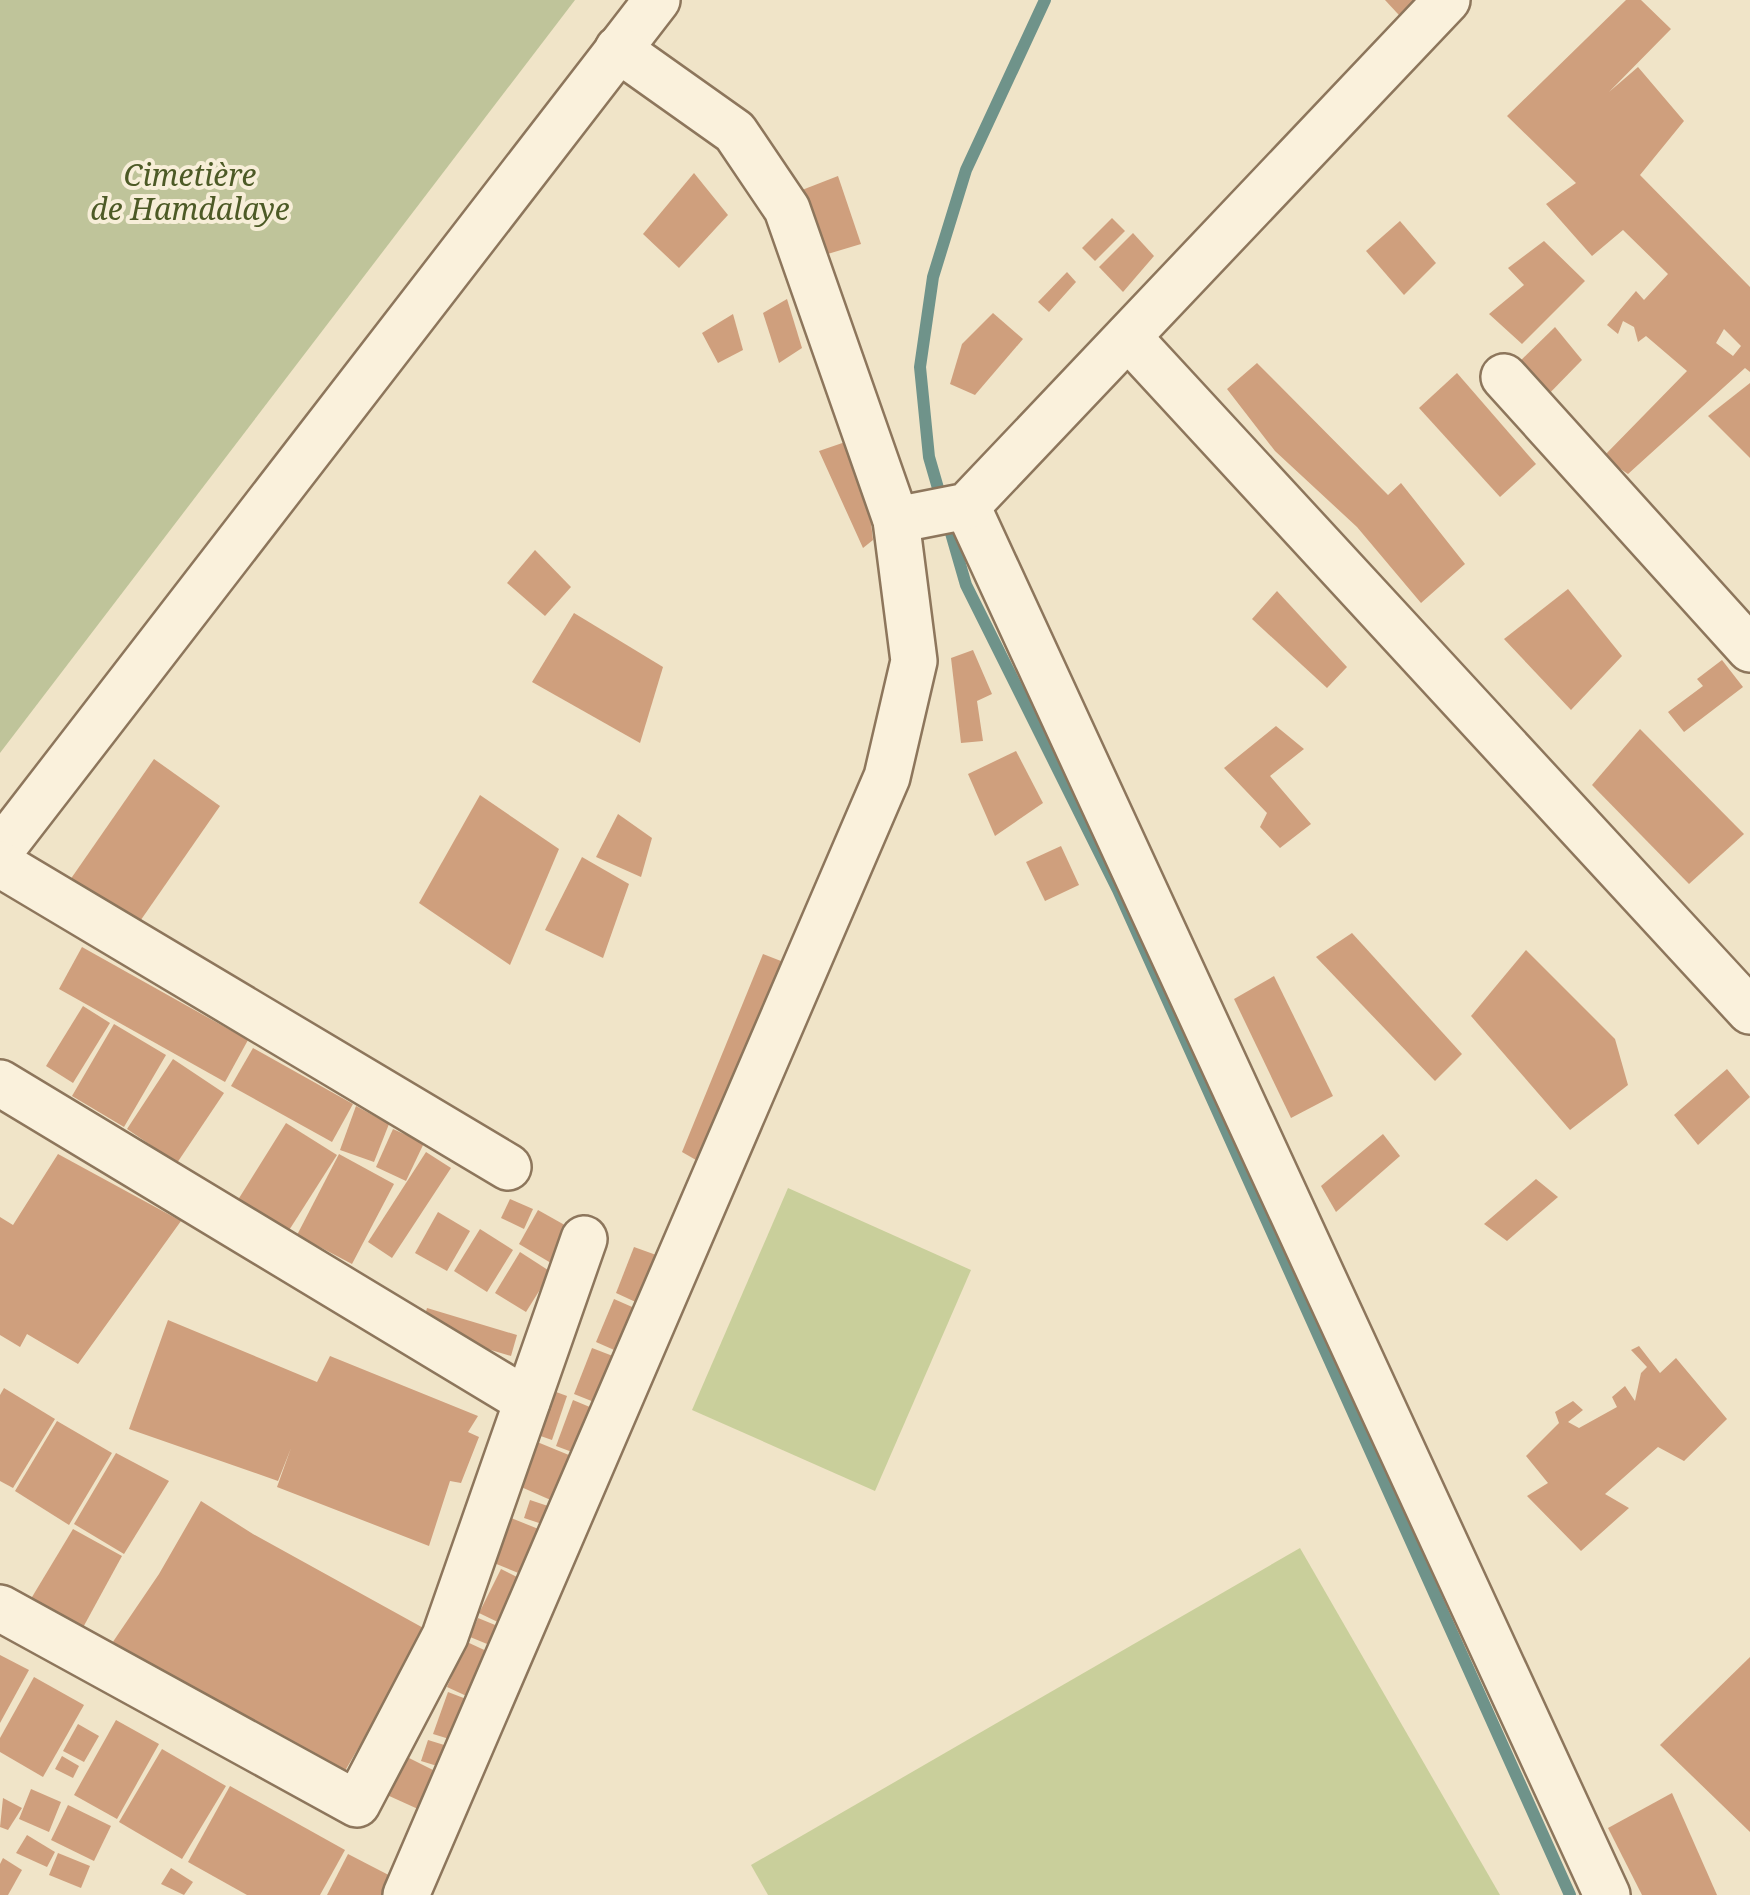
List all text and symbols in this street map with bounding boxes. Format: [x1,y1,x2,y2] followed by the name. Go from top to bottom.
[90,154,290,229] park label: Cimetière de Hamdalaye

